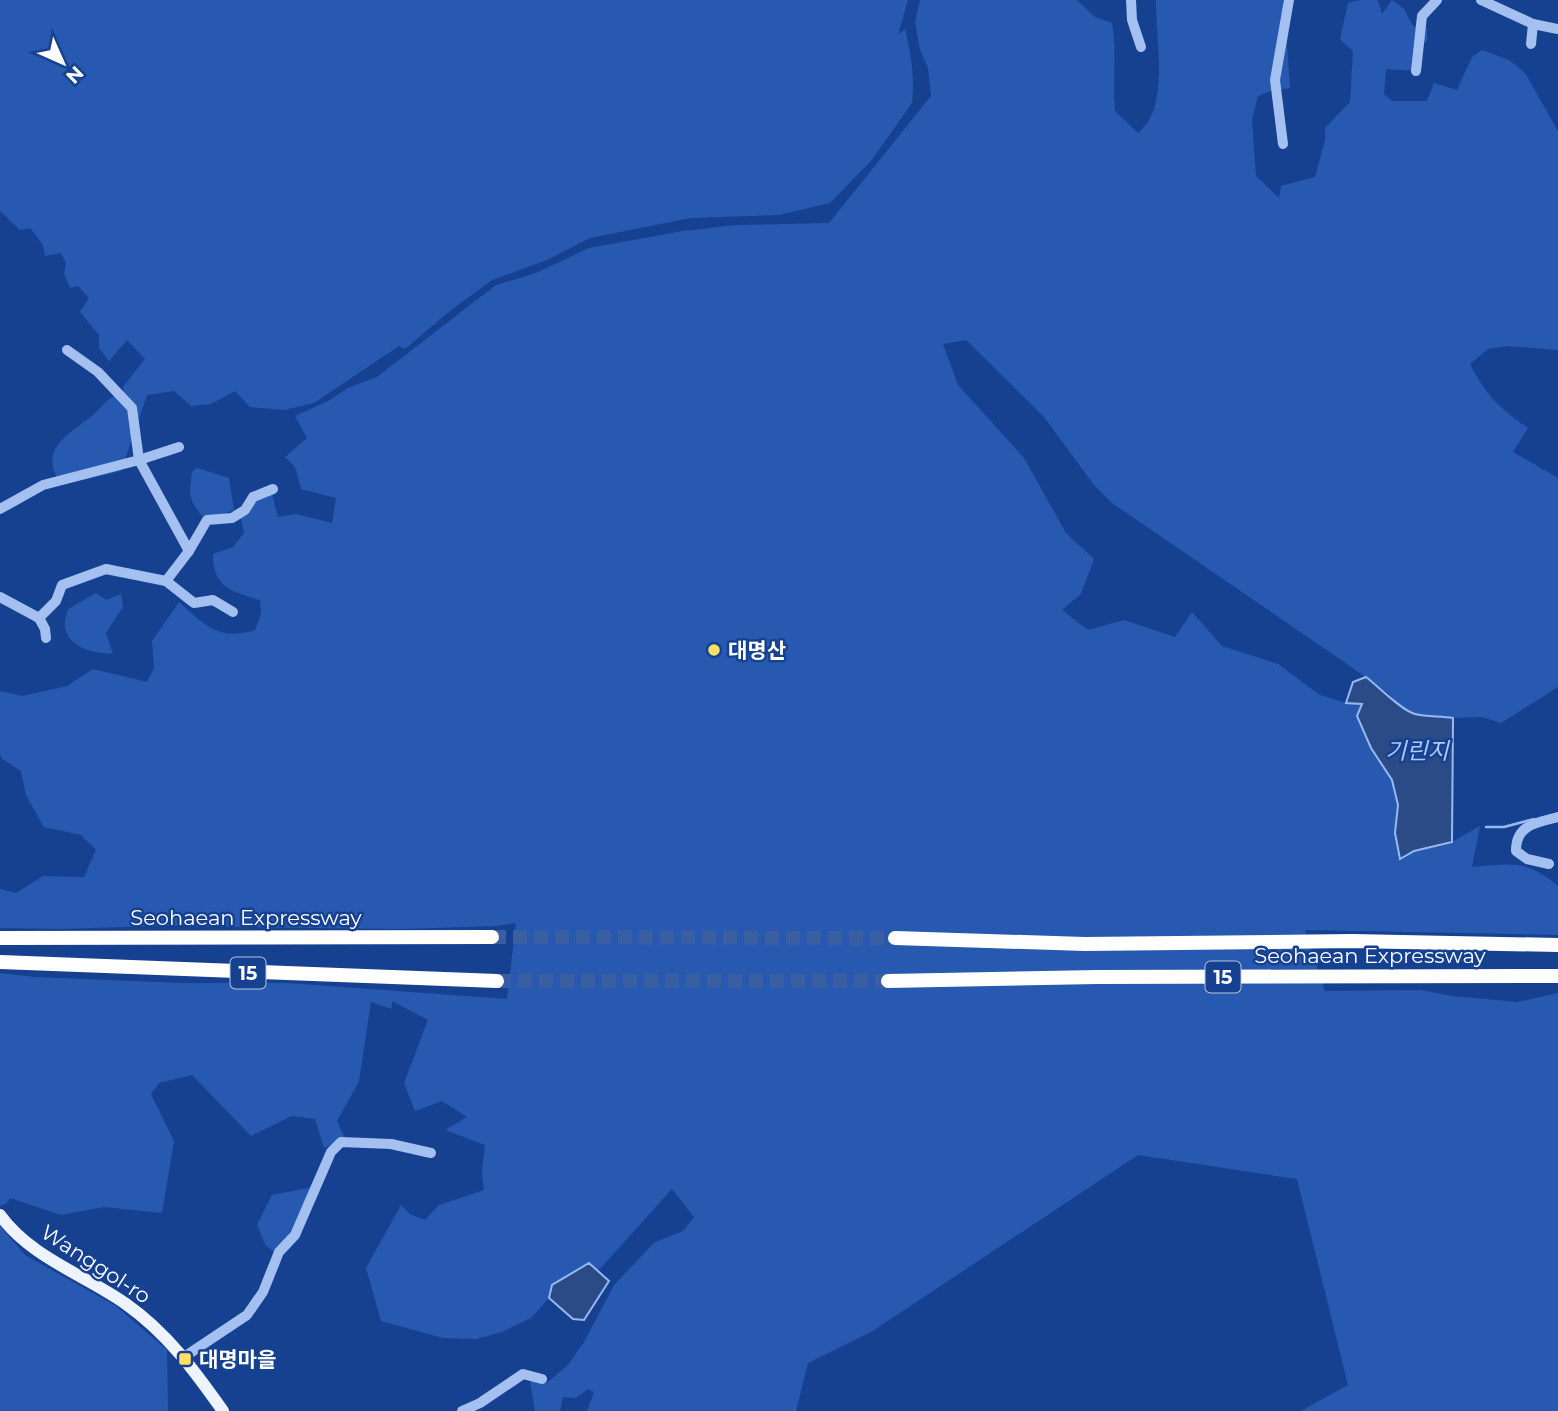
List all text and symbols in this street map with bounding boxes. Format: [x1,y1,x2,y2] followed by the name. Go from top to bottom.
[28,28,98,98] north arrow
[61,61,88,88] text: N
[728,638,786,663] place label: 대명산
[706,642,722,658] marker: 대명산
[1385,737,1451,765] water label: 기린지
[130,905,362,930] street label: Seohaean Expressway
[1254,943,1486,968] street label: Seohaean Expressway
[230,958,266,988] road number: 15
[1206,962,1240,993] road number: 15
[36,1219,156,1309] street label: Wanggol-ro
[199,1347,276,1372] place label: 대명마을
[177,1351,193,1367] marker: 대명마을

